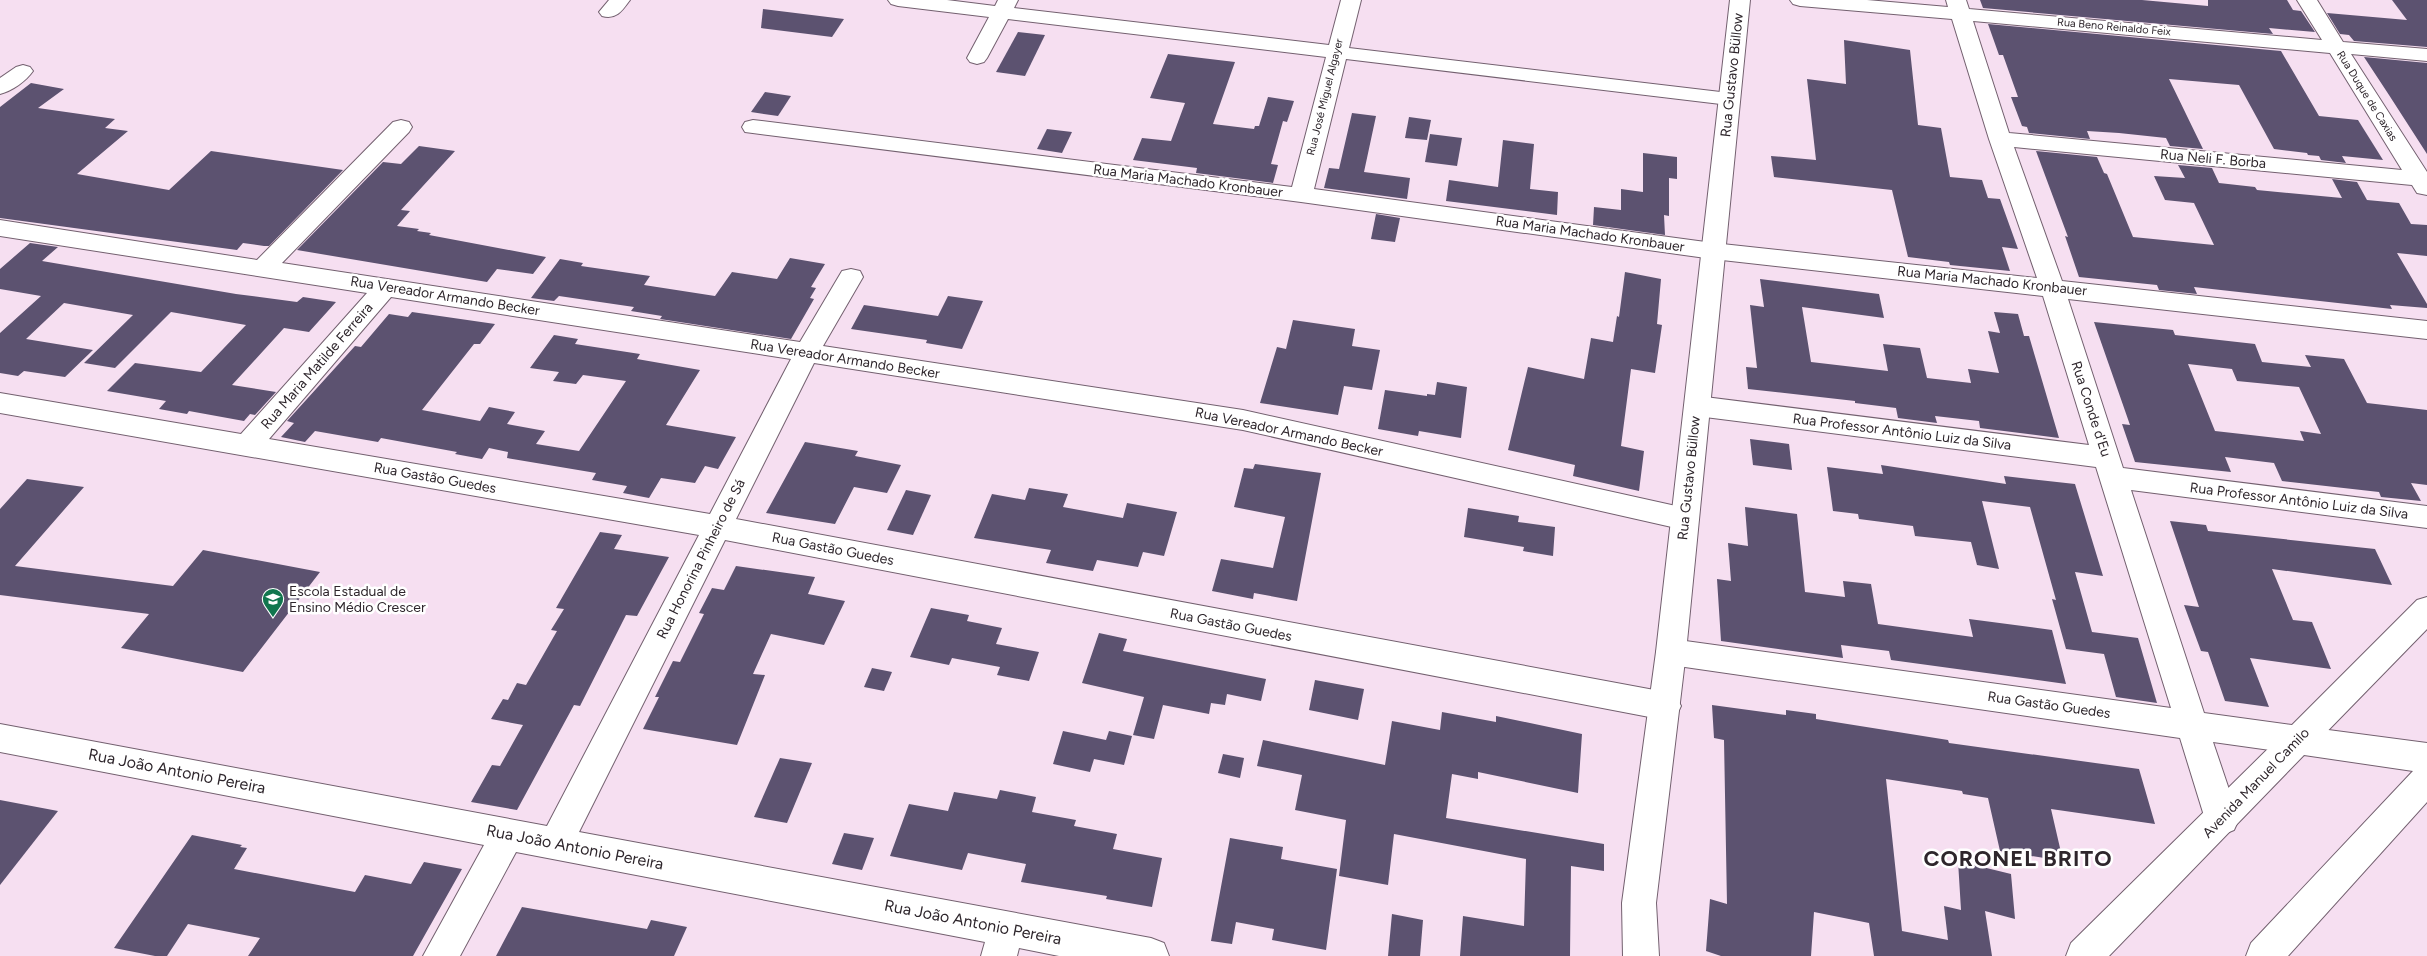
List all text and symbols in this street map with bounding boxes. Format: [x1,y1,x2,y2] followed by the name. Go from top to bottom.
[1717,12,1747,138] street label: Rua Gustavo Büllow
[2057,16,2172,39] street label: Rua Beno Reinaldo Feix
[1304,37,1346,157] street label: Rua José Miguel Algayer
[2334,49,2400,143] street label: Rua Duque de Caxias
[2159,146,2267,172] street label: Rua Neli F. Borba
[1092,161,1284,201] street label: Rua Maria Machado Kronbauer
[1494,212,1686,256] street label: Rua Maria Machado Kronbauer
[1896,263,2088,299] street label: Rua Maria Machado Kronbauer
[349,273,541,319] street label: Rua Vereador Armando Becker
[257,299,377,433] street label: Rua Maria Matilde Ferreira
[749,336,941,382] street label: Rua Vereador Armando Becker
[2068,359,2114,459] street label: Rua Conde d'Eu
[1194,404,1385,460] street label: Rua Vereador Armando Becker
[1792,410,2012,454] street label: Rua Professor Antônio Luiz da Silva
[1674,415,1704,541] street label: Rua Gustavo Büllow
[373,459,497,497] street label: Rua Gastão Guedes
[653,476,749,642] street label: Rua Honorina Pinheiro de Sá
[2189,479,2409,523] street label: Rua Professor Antônio Luiz da Silva
[771,529,895,569] street label: Rua Gastão Guedes
[289,583,426,616] place label: Escola Estadual de Ensino Médio Crescer
[261,587,285,618] school or university icon: Escola Estadual de Ensino Médio Crescer
[1169,605,1293,645] street label: Rua Gastão Guedes
[1986,688,2112,722] street label: Rua Gastão Guedes
[2199,724,2313,842] street label: Avenida Manuel Camilo
[87,744,267,798] street label: Rua João Antonio Pereira
[485,820,665,874] street label: Rua João Antonio Pereira
[1924,845,2112,872] district label: CORONEL BRITO
[883,895,1063,949] street label: Rua João Antonio Pereira

